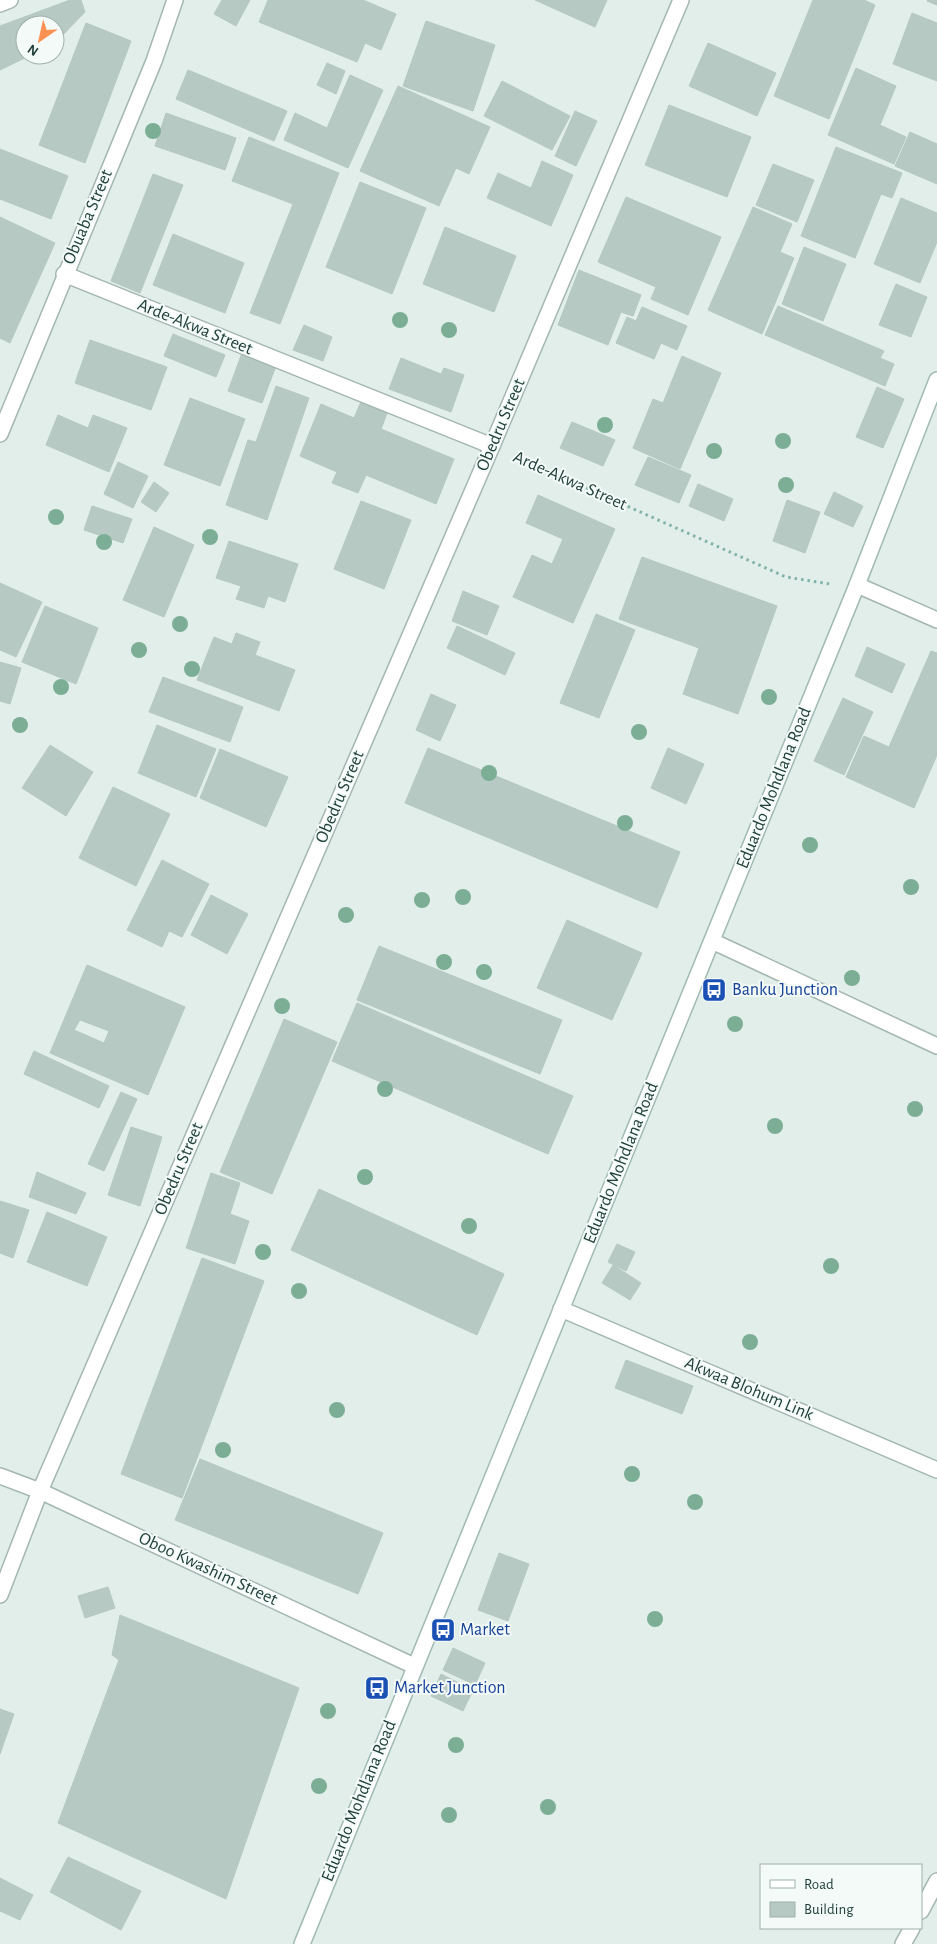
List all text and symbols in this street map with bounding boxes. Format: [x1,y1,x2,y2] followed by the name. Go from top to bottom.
[15,15,65,65] north arrow
[25,41,41,58] text: N
[60,167,116,267] street label: Obuaba Street
[135,296,255,358] street label: Arde-Akwa Street
[473,376,529,474] street label: Obedru Street
[510,448,630,514] street label: Arde-Akwa Street
[733,705,815,871] street label: Eduardo Mohdlana Road
[312,748,368,846] street label: Obedru Street
[701,977,727,1003] bus stop icon: Banku Junction
[732,981,838,999] place label: Banku Junction
[580,1080,662,1246] street label: Eduardo Mohdlana Road
[151,1120,207,1218] street label: Obedru Street
[682,1354,817,1425] street label: Akwaa Blohum Link
[136,1529,280,1609] street label: Oboo Kwashim Street
[430,1617,456,1643] bus stop icon: Market
[460,1621,510,1639] place label: Market
[364,1675,390,1701] bus stop icon: Market Junction
[394,1679,506,1697] place label: Market Junction
[318,1718,400,1884] street label: Eduardo Mohdlana Road
[760,1864,922,1929] legend
[804,1877,834,1892] text: Road
[804,1902,854,1917] text: Building

